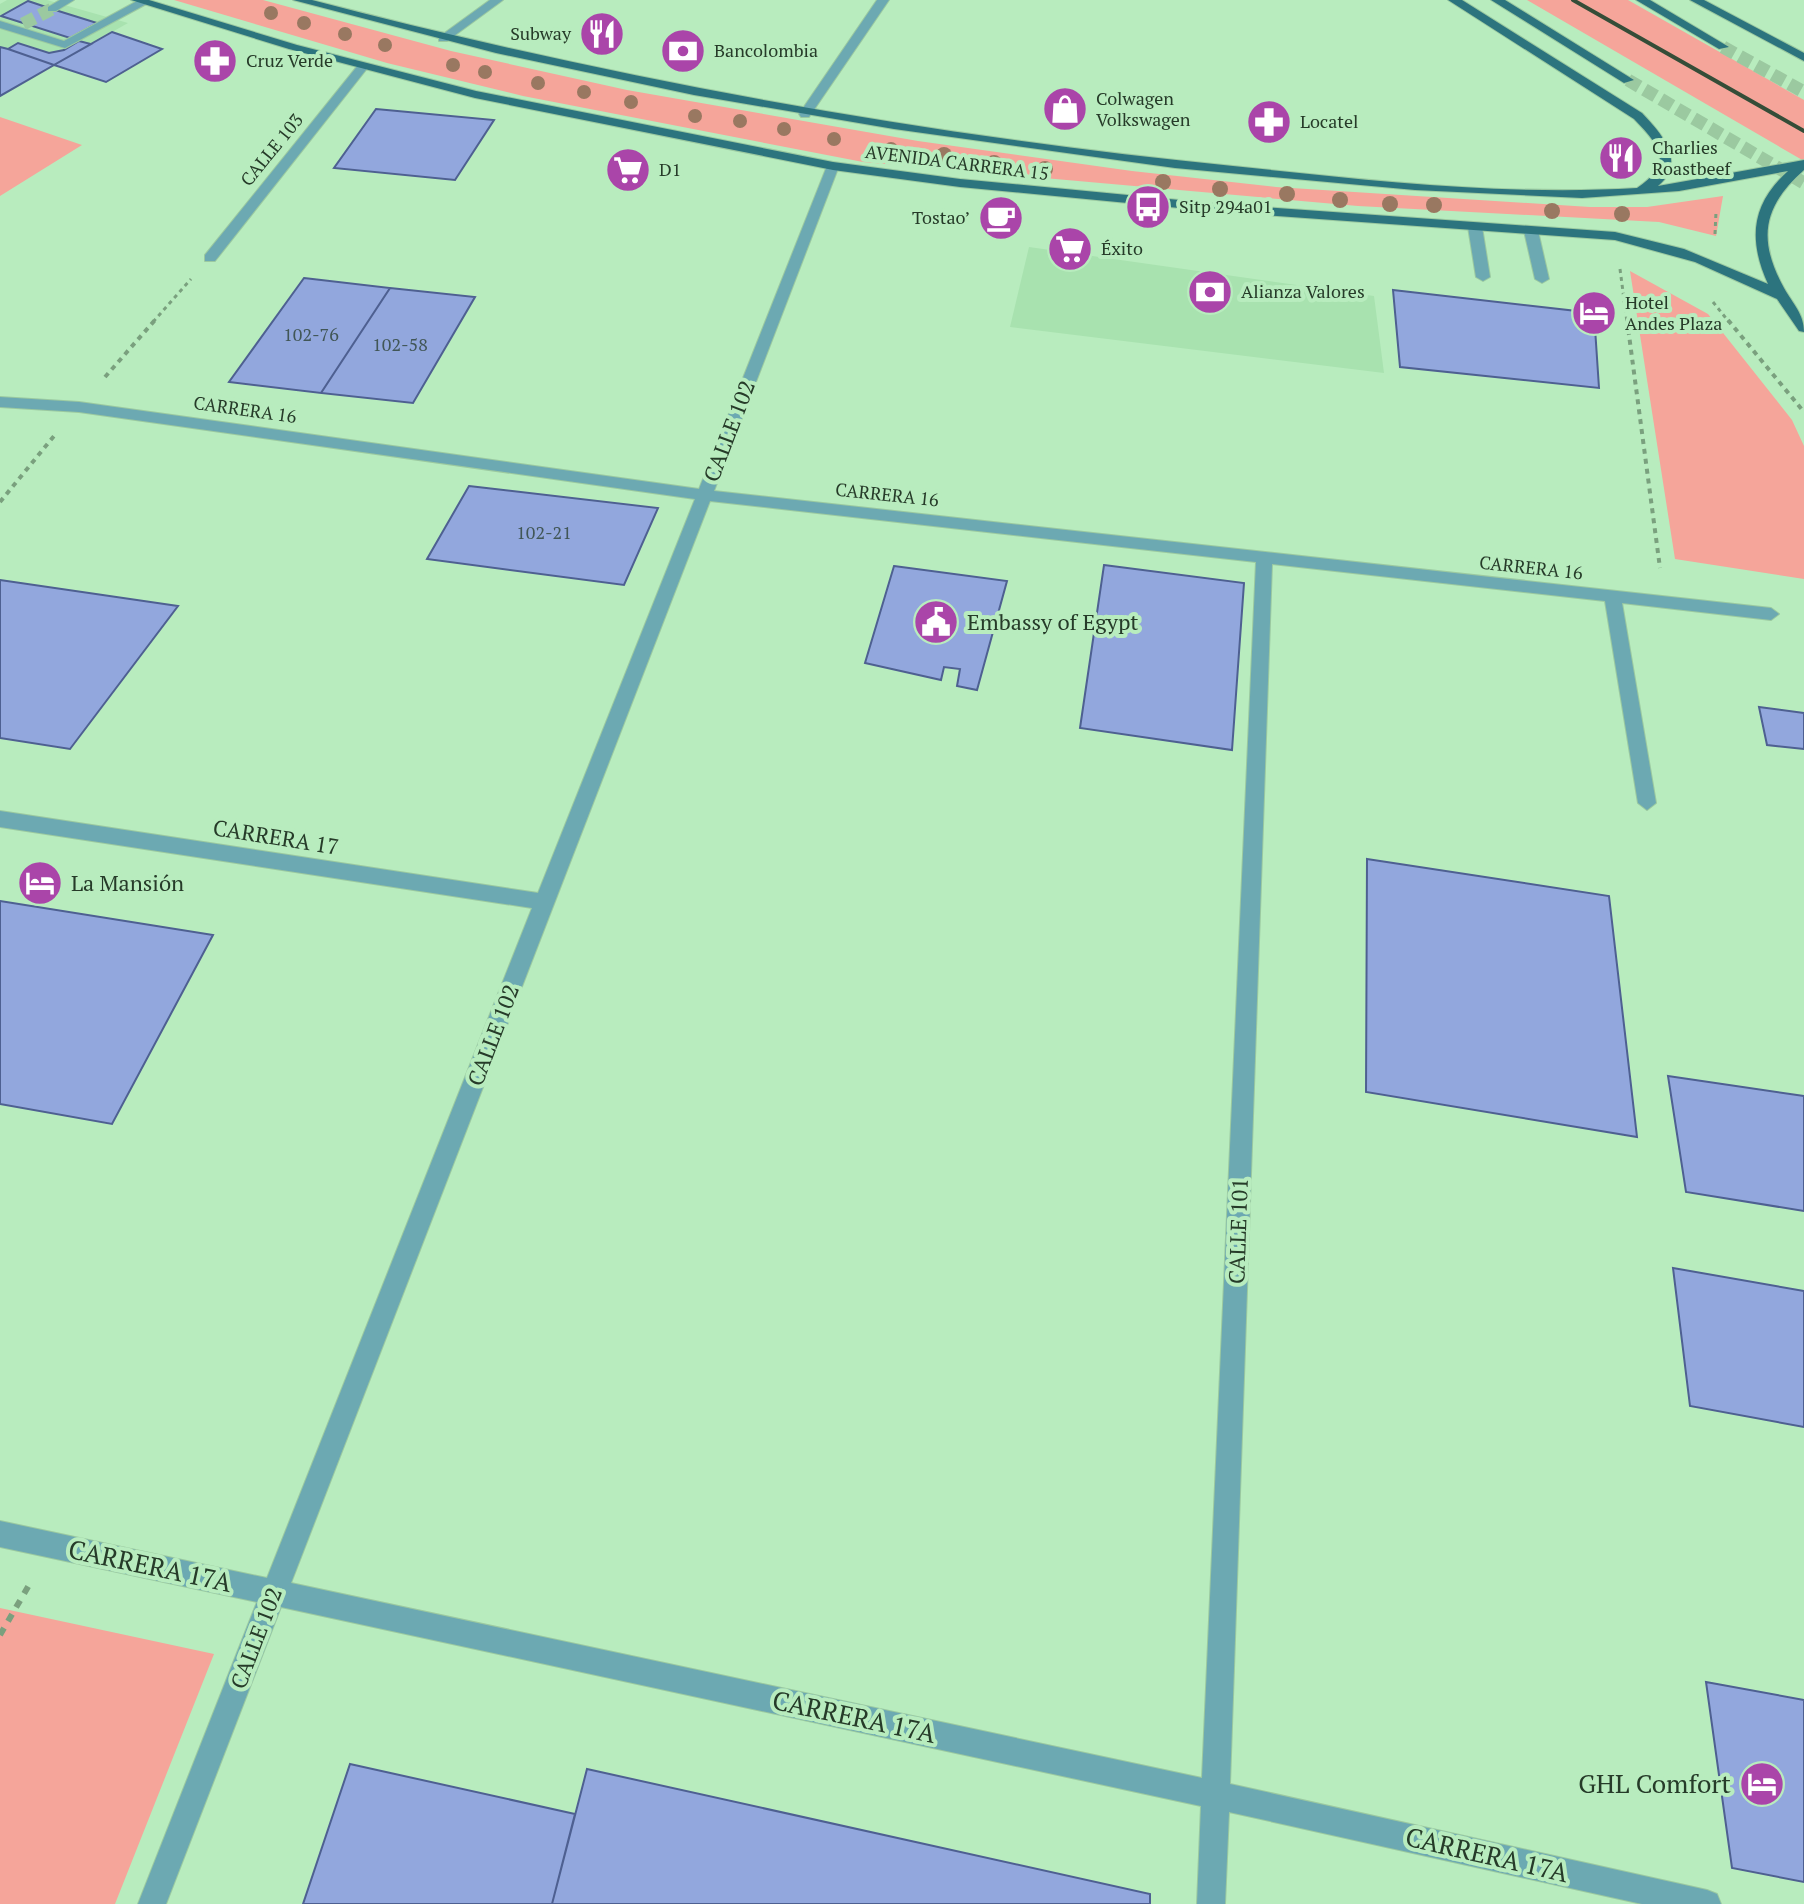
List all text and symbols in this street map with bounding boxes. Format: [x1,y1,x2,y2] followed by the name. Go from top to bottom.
[578,10,626,58] restaurant icon: Subway
[510,21,572,45] place label: Subway
[659,27,707,75] bank icon: Bancolombia
[191,37,239,85] pharmacy icon: Cruz Verde
[714,38,818,62] place label: Bancolombia
[246,48,333,72] place label: Cruz Verde
[1041,85,1089,133] shop icon: Colwagen Volkswagen
[1096,86,1191,131] place label: Colwagen Volkswagen
[1245,98,1293,146] pharmacy icon: Locatel
[235,108,308,191] street label: CALLE 103
[1300,109,1358,133] place label: Locatel
[1597,134,1645,182] restaurant icon: Charlies Roastbeef
[1652,135,1733,180] place label: Charlies Roastbeef
[864,139,1050,185] street label: AVENIDA CARRERA 15
[604,146,652,194] supermarket icon: D1
[659,157,681,181] place label: D1
[1124,183,1172,231] bus stop icon: Sitp 294a01
[977,194,1025,242] cafe icon: Tostao’
[1179,194,1272,218] place label: Sitp 294a01
[912,205,970,229] place label: Tostao’
[1046,225,1094,273] supermarket icon: Éxito
[1101,236,1143,260] place label: Éxito
[1186,268,1234,316] bank icon: Alianza Valores
[1241,279,1365,303] place label: Alianza Valores
[1570,289,1618,337] hotel icon: Hotel Andes Plaza
[1625,290,1722,335] place label: Hotel Andes Plaza
[283,322,339,346] house number: 102-76
[372,332,428,356] house number: 102-58
[696,376,761,486] street label: CALLE 102
[192,390,299,428] street label: CARRERA 16
[834,477,940,511] street label: CARRERA 16
[516,520,572,544] house number: 102-21
[1478,550,1584,584] street label: CARRERA 16
[912,598,960,646] public building icon: Embassy of Egypt
[967,607,1138,636] place label: Embassy of Egypt
[211,812,341,861] street label: CARRERA 17
[16,859,64,907] hotel icon: La Mansión
[71,868,184,897] place label: La Mansión
[460,980,525,1090] street label: CALLE 102
[1221,1177,1254,1285] street label: CALLE 101
[65,1531,235,1599] street label: CARRERA 17A
[223,1583,288,1693] street label: CALLE 102
[769,1682,939,1750] street label: CARRERA 17A
[1738,1760,1786,1808] hotel icon: GHL Comfort
[1578,1766,1731,1800] place label: GHL Comfort
[1402,1819,1572,1889] street label: CARRERA 17A

